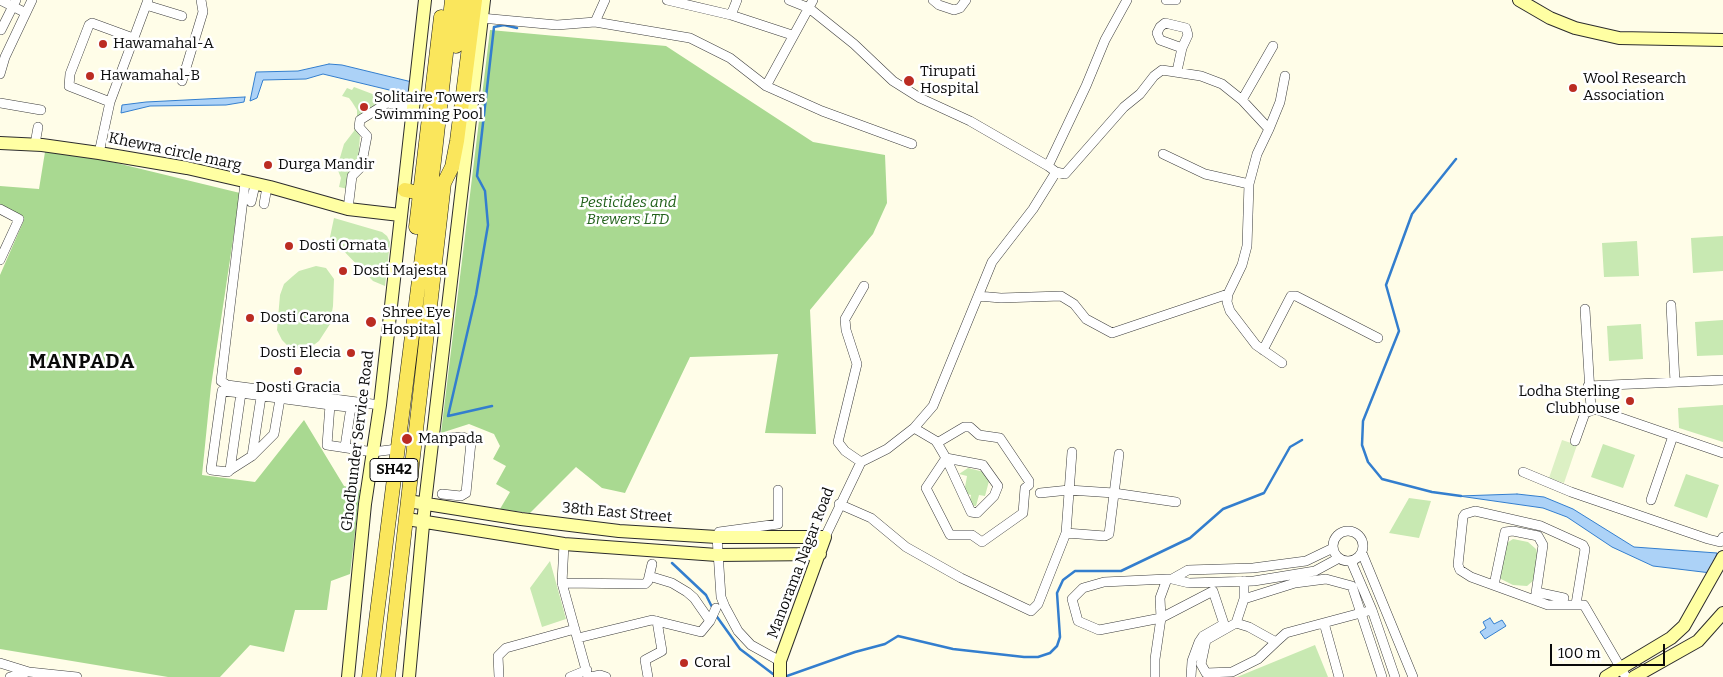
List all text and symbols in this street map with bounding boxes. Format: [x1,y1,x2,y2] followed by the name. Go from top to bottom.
[113,35,214,53] place label: Hawamahal-A
[97,38,109,50] marker: Hawamahal-A
[920,63,979,98] place label: Tirupati Hospital
[100,67,200,85] place label: Hawamahal-B
[84,70,96,82] marker: Hawamahal-B
[1583,70,1686,105] place label: Wool Research Association
[902,74,916,88] marker: Tirupati Hospital
[1567,82,1579,94] marker: Wool Research Association
[374,89,486,124] place label: Solitaire Towers Swimming Pool
[358,101,370,113] marker: Solitaire Towers Swimming Pool
[107,129,243,175] street label: Khewra circle marg
[278,156,374,174] place label: Durga Mandir
[262,159,274,171] marker: Durga Mandir
[579,194,677,229] park label: Pesticides and Brewers LTD
[299,237,387,255] place label: Dosti Ornata
[283,240,295,252] marker: Dosti Ornata
[353,262,447,280] place label: Dosti Majesta
[337,265,349,277] marker: Dosti Majesta
[382,304,451,339] place label: Shree Eye Hospital
[260,309,350,327] place label: Dosti Carona
[244,312,256,324] marker: Dosti Carona
[364,315,378,329] marker: Shree Eye Hospital
[260,344,341,362] place label: Dosti Elecia
[345,347,357,359] marker: Dosti Elecia
[28,350,136,374] district label: MANPADA
[338,350,378,532] street label: Ghodbunder Service Road
[292,365,304,377] marker: Dosti Gracia
[256,379,340,397] place label: Dosti Gracia
[1519,383,1620,418] place label: Lodha Sterling Clubhouse
[1624,395,1636,407] marker: Lodha Sterling Clubhouse
[418,430,483,448] place label: Manpada
[400,432,414,446] marker: Manpada
[370,458,418,482] road number: SH42
[764,485,838,641] street label: Manorama Nagar Road
[561,499,673,527] street label: 38th East Street
[1553,634,1668,666] scale bar
[1558,644,1601,662] text: 100 m
[694,654,731,672] place label: Coral
[678,657,690,669] marker: Coral

